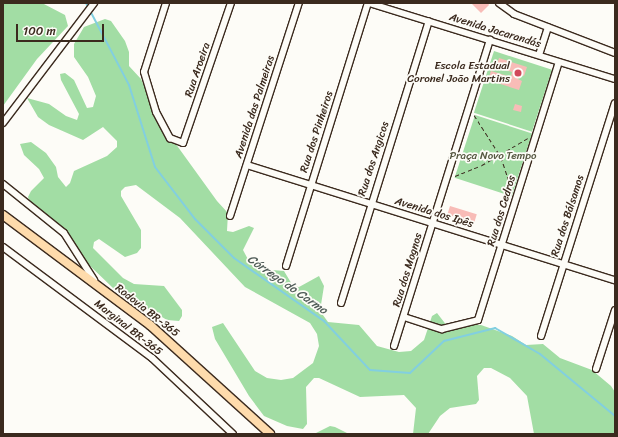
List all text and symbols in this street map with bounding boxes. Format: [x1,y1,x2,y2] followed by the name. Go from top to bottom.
[448,11,542,51] street label: Avenida Jacarandás
[18,16,106,42] scale bar
[23,20,56,42] text: 100 m
[182,41,214,99] street label: Rua Aroeira
[232,54,278,160] street label: Avenida das Palmeiras
[408,60,510,86] place label: Escola Estadual Coronel João Martins
[513,68,523,78] marker: Escola Estadual Coronel João Martins
[298,89,336,175] street label: Rua dos Pinheiros
[356,120,392,198] street label: Rua dos Angicos
[449,149,537,163] park label: Praça Novo Tempo
[549,173,587,259] street label: Rua dos Bálsamos
[485,174,519,248] street label: Rua dos Cedros
[393,195,475,231] street label: Avenida dos Ipês
[391,232,425,308] street label: Rua dos Mognos
[244,252,330,318] water label: Córrego do Carmo
[112,282,182,340] street label: Rodovia BR-365
[91,297,165,359] street label: Marginal BR-365

